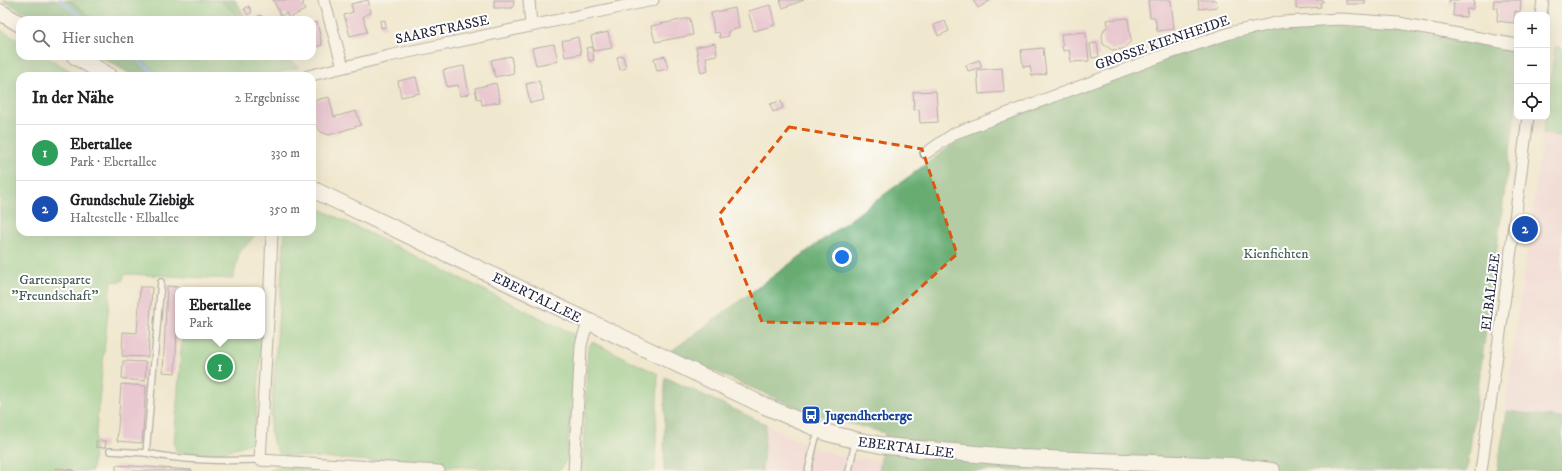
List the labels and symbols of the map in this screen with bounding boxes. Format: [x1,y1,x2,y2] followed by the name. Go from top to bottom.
[394,11,491,49] street label: SAARSTRASSE
[1093,11,1232,74] street label: GROSSE KIENHEIDE
[1512,214,1538,244] pin: 2
[1243,245,1309,263] park label: Kienfichten
[832,247,852,267] your location
[1477,252,1505,332] street label: ELBALLEE
[489,269,584,327] street label: EBERTALLEE
[12,271,98,305] park label: Gartensparte "Freundschaft"
[207,352,233,382] pin: 1
[800,404,822,426] bus stop icon: Jugendherberge
[823,407,913,425] place label: Jugendherberge
[857,433,955,463] street label: EBERTALLEE

